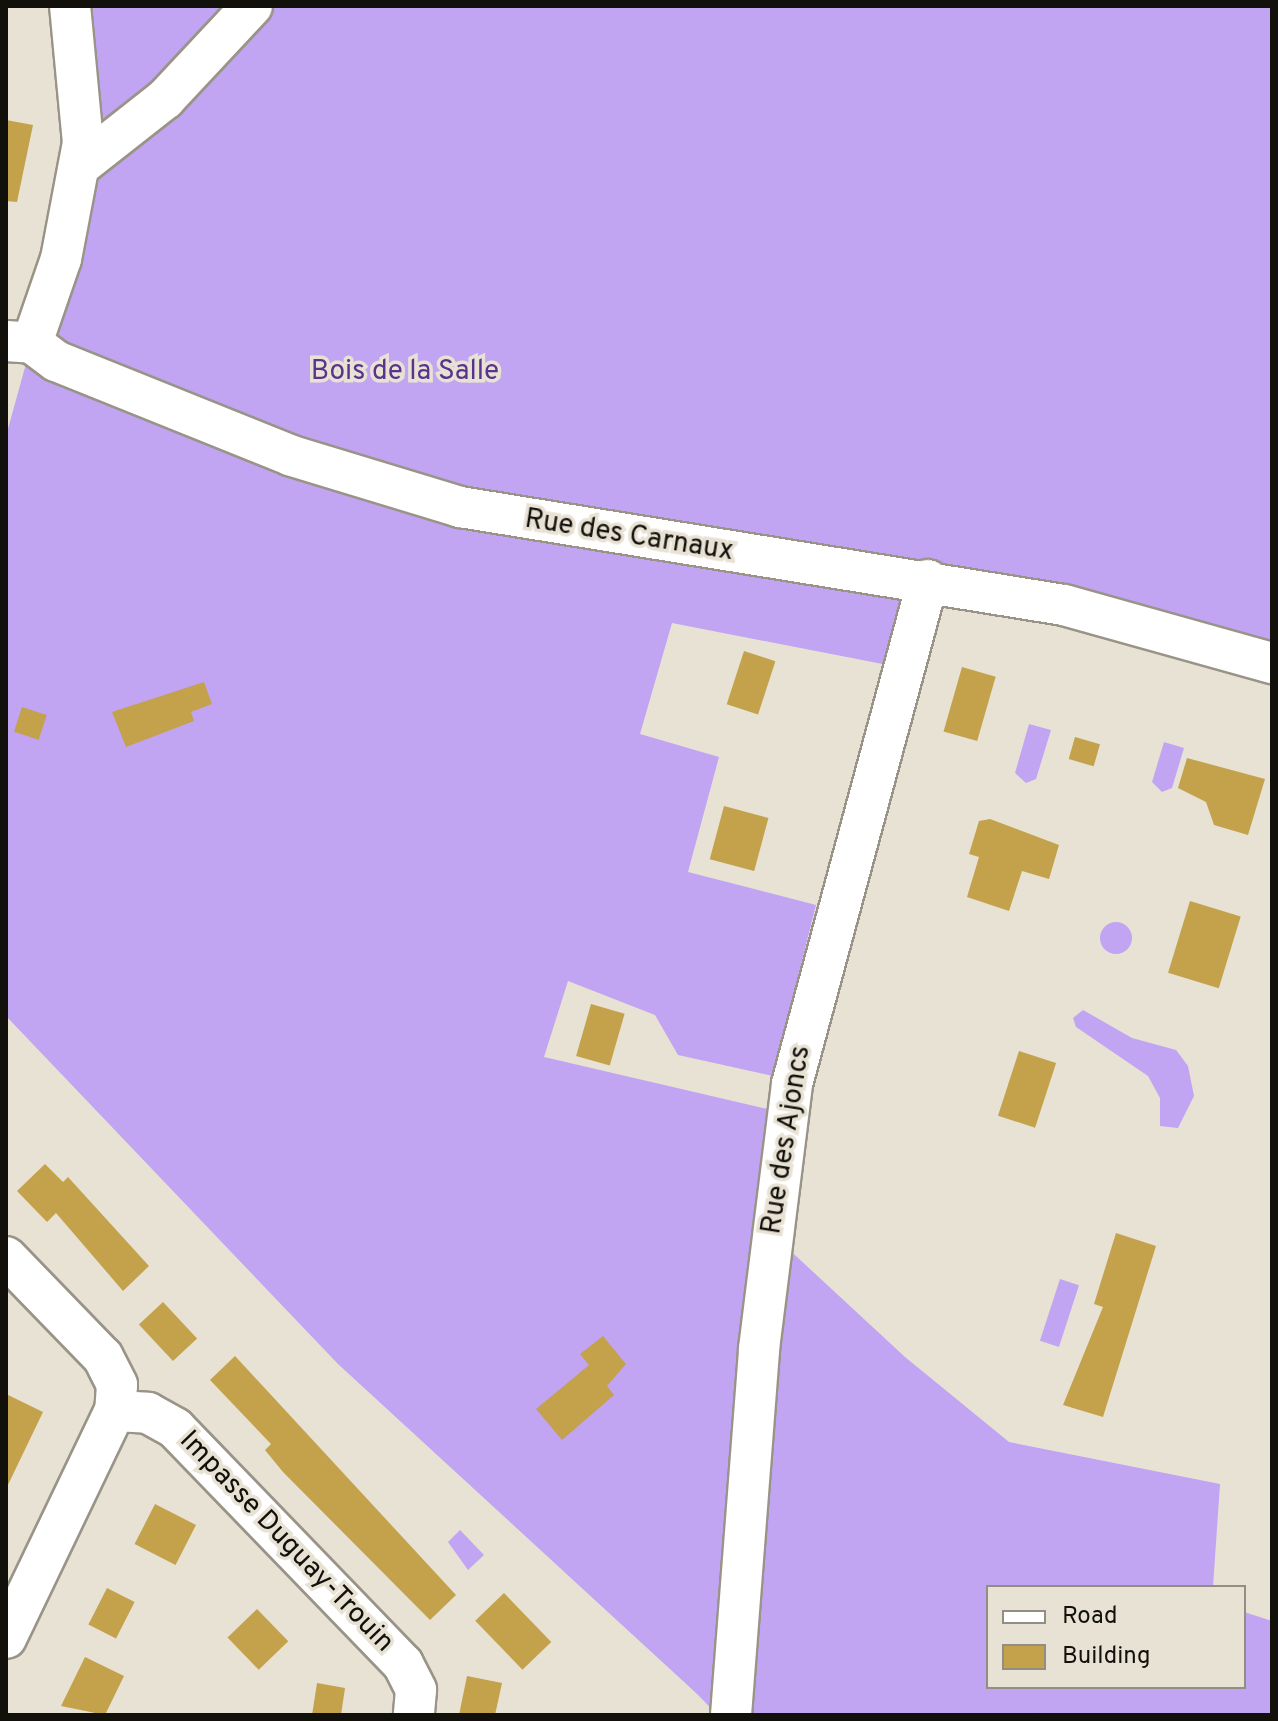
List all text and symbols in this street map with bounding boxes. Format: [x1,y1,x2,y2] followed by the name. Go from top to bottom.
[311,355,499,389] park label: Bois de la Salle
[522,503,736,569] street label: Rue des Carnaux
[755,1043,819,1237] street label: Rue des Ajoncs
[172,1424,400,1660] street label: Impasse Duguay-Trouin
[986,1585,1246,1689] legend
[1062,1602,1118,1632] text: Road
[1062,1642,1151,1672] text: Building

